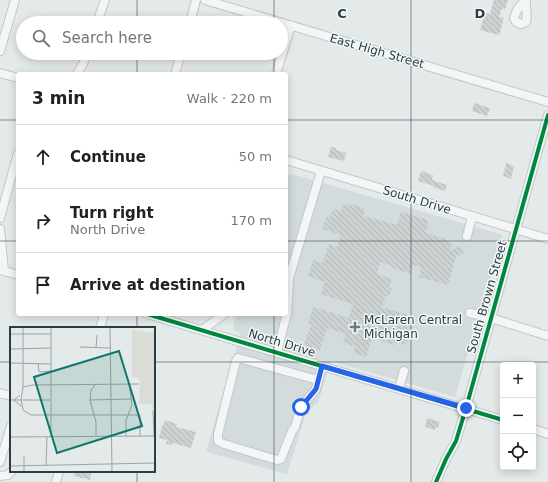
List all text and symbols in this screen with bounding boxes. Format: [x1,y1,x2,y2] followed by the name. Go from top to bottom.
[337,6,347,21] text: C
[475,6,486,21] text: D
[16,16,288,60] search box
[30,27,52,49] icon: search
[62,29,152,47] text: Search here
[328,31,426,71] street label: East High Street
[32,88,85,108] text: 3 min
[187,91,272,106] text: Walk · 220 m
[32,146,54,168] icon: ahead
[70,148,146,166] text: Continue
[239,149,272,164] text: 50 m
[381,183,453,217] street label: South Drive
[70,204,154,222] text: Turn right
[32,210,54,232] icon: right
[230,213,272,228] text: 170 m
[70,222,145,237] text: North Drive
[464,239,510,355] street label: South Brown Street
[32,274,54,296] icon: arrive
[70,276,245,294] text: Arrive at destination
[364,313,462,341] place label: McLaren Central Michigan
[349,321,361,333] marker: McLaren Central Michigan
[247,326,317,360] street label: North Drive
[10,327,155,472] inset map
[500,362,536,470] map controls
[500,362,536,398] button: +
[292,398,310,416] route start
[500,398,536,434] button: −
[457,399,475,417] route end
[500,434,536,470] button: locate

